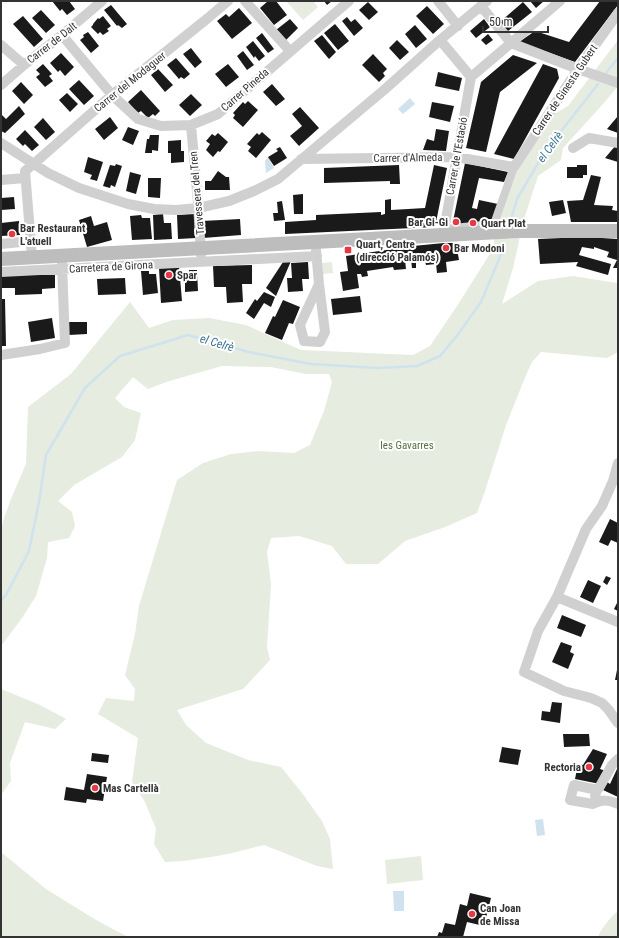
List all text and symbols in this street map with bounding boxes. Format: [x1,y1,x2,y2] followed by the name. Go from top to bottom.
[483,8,548,34] scale bar
[489,15,513,29] text: 50 m
[25,20,79,66] street label: Carrer de Dalt
[530,42,600,138] street label: Carrer de Ginesta Gubert
[91,49,169,115] street label: Carrer del Modaguer
[218,66,272,114] street label: Carrer Pineda
[444,116,470,196] street label: Carrer de l'Estació
[534,129,566,165] water label: el Celrè
[187,151,207,235] street label: Travessera del Tren
[373,151,443,165] street label: Carrer d'Almeda
[408,216,448,229] place label: Bar Gi-Gi
[451,217,461,227] marker: Bar Gi-Gi
[481,217,526,230] place label: Quart Plat
[468,218,478,228] marker: Quart Plat
[20,222,86,248] place label: Bar Restaurant L'atuell
[7,229,17,239] marker: Bar Restaurant L'atuell
[356,238,439,264] place label: Quart, Centre (direcció Palamós)
[454,242,505,255] place label: Bar Modoni
[441,243,451,253] marker: Bar Modoni
[343,245,353,255] marker: Quart, Centre (direcció Palamós)
[69,258,153,276] street label: Carretera de Girona
[177,269,198,282] place label: Spar
[164,270,174,280] marker: Spar
[198,332,236,355] water label: el Celrè
[380,439,434,452] park label: les Gavarres
[544,761,581,774] place label: Rectoria
[584,762,594,772] marker: Rectoria
[103,782,159,795] place label: Mas Cartellà
[90,783,100,793] marker: Mas Cartellà
[480,902,521,928] place label: Can Joan de Missa
[467,909,477,919] marker: Can Joan de Missa

